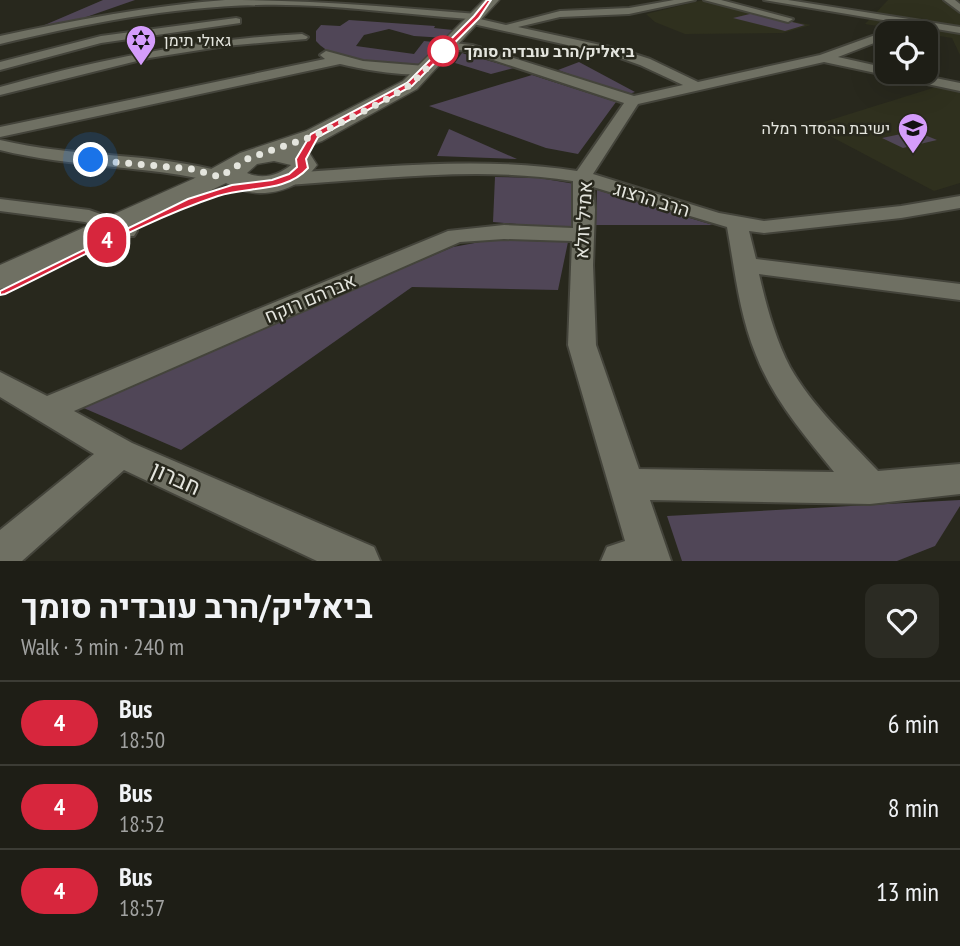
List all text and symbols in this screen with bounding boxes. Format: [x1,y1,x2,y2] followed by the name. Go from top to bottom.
[875,21,938,84] map controls
[875,21,938,84] button: locate
[124,23,158,67] synagogue icon: גאולי תימן
[164,30,231,50] place label: גאולי תימן
[428,36,458,66] marker: ביאליק/הרב עובדיה סומך
[464,41,635,61] place label: ביאליק/הרב עובדיה סומך
[896,111,930,155] school or university icon: ישיבת ההסדר רמלה
[762,118,890,138] place label: ישיבת ההסדר רמלה
[73,142,108,177] your location
[611,176,693,222] street label: הרב הרצוג
[569,180,597,260] street label: אמיל זולא
[84,217,130,263] line badge: 4
[101,224,113,255] text: 4
[261,268,359,328] street label: אברהם רוקח
[147,454,205,501] street label: חברון
[21,584,373,627] text: ביאליק/הרב עובדיה סומך
[865,584,939,658] button: heart
[21,632,184,661] text: Walk · 3 min · 240 m
[119,692,152,725] text: Bus
[54,707,65,738] text: 4
[888,707,939,740] text: 6 min
[119,725,165,754] text: 18:50
[119,776,152,809] text: Bus
[54,791,65,822] text: 4
[888,791,939,824] text: 8 min
[119,809,165,838] text: 18:52
[119,860,152,893] text: Bus
[54,875,65,906] text: 4
[876,875,939,908] text: 13 min
[119,893,165,922] text: 18:57

